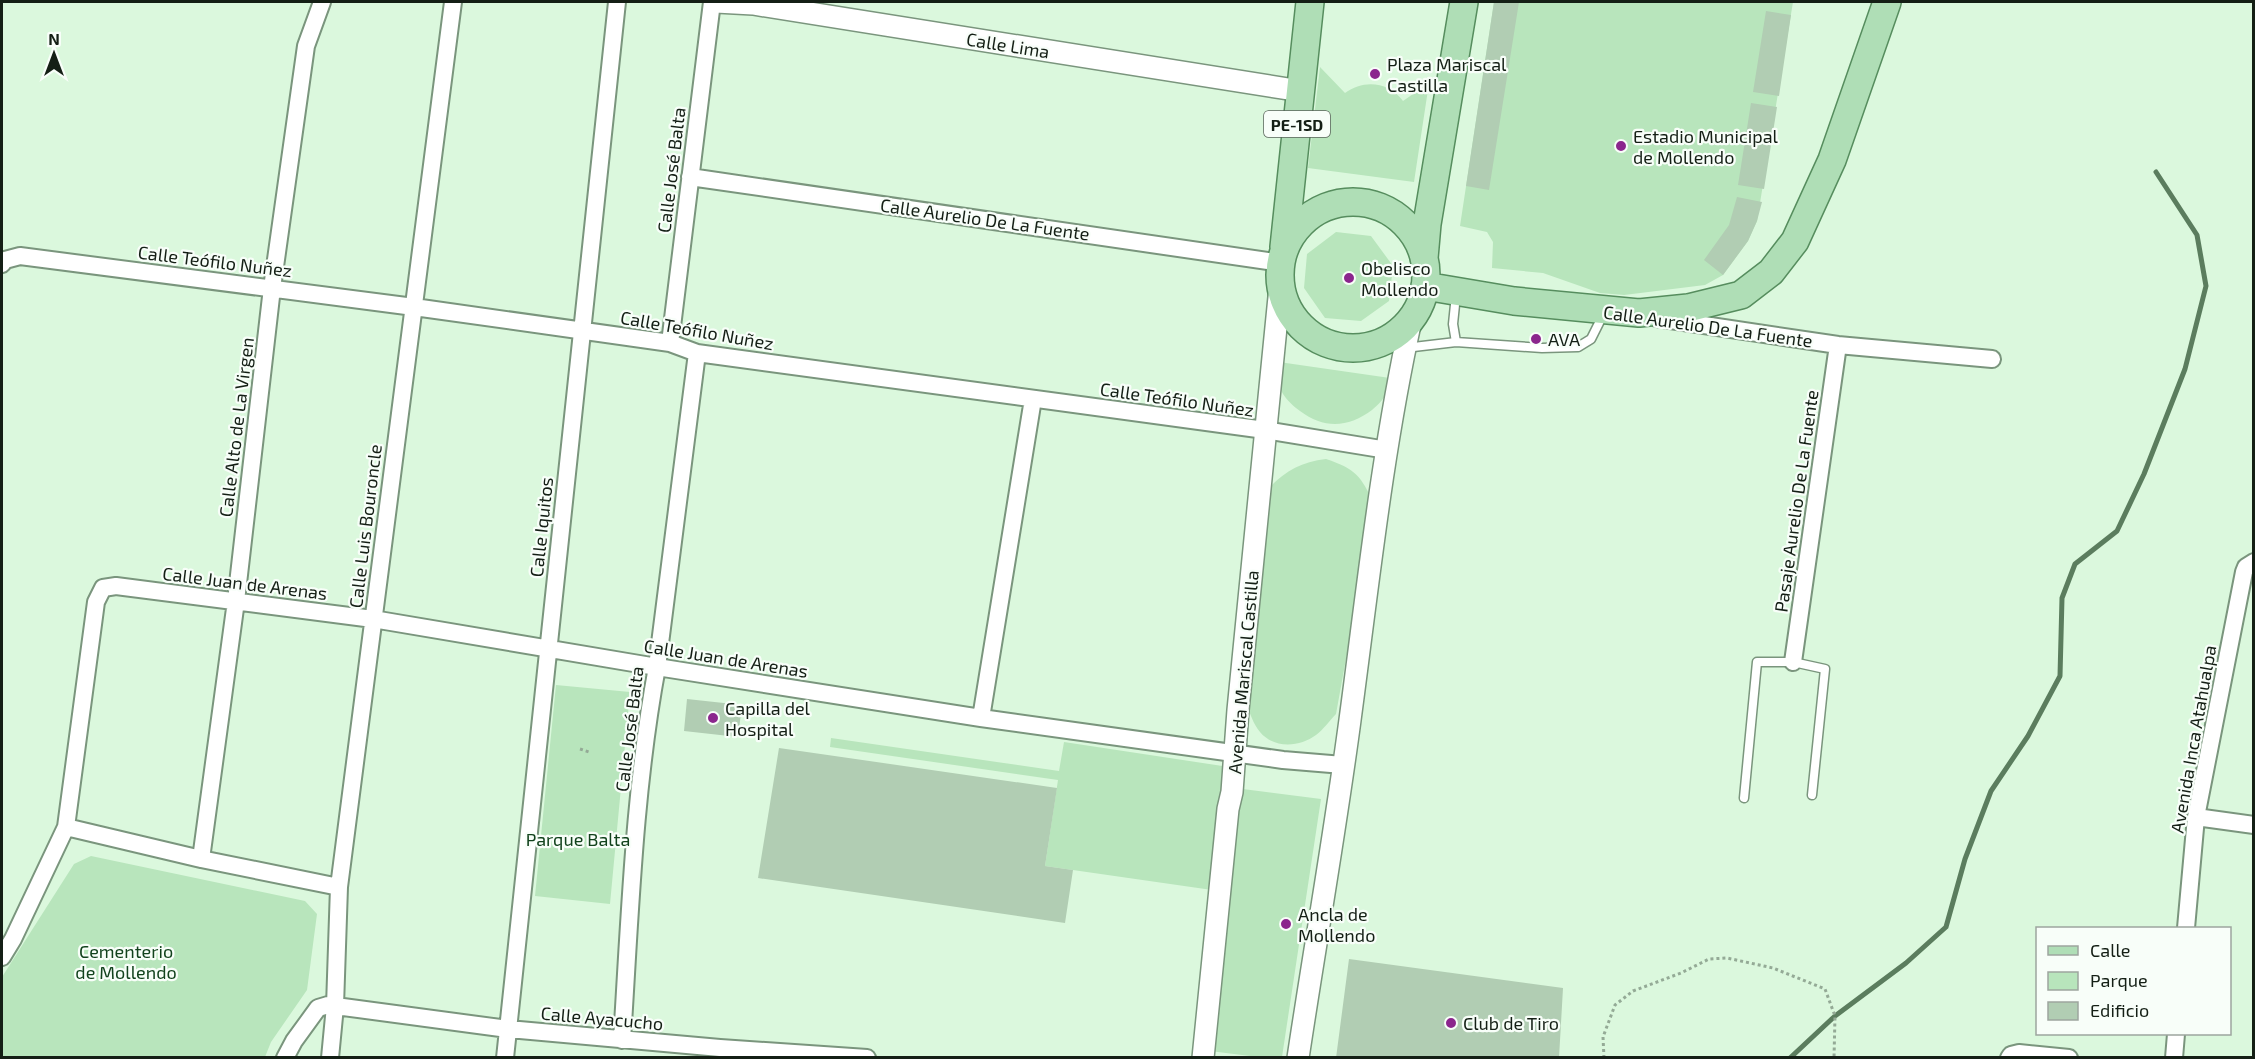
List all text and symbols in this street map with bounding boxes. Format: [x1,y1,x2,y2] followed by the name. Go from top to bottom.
[24,24,84,84] north arrow
[965,28,1051,62] street label: Calle Lima
[48,29,60,48] text: N
[1387,53,1507,96] place label: Plaza Mariscal Castilla
[1368,67,1382,81] marker: Plaza Mariscal Castilla
[652,106,690,234] street label: Calle José Balta
[1264,111,1330,137] road number: PE-1SD
[1633,125,1779,168] place label: Estadio Municipal de Mollendo
[1614,139,1628,153] marker: Estadio Municipal de Mollendo
[879,193,1091,245] street label: Calle Aurelio De La Fuente
[137,241,293,281] street label: Calle Teófilo Nuñez
[1361,257,1438,300] place label: Obelisco Mollendo
[1342,271,1356,285] marker: Obelisco Mollendo
[1602,300,1814,352] street label: Calle Aurelio De La Fuente
[619,306,775,354] street label: Calle Teófilo Nuñez
[1548,328,1581,350] place label: AVA
[1529,332,1543,346] marker: AVA
[214,336,258,518] street label: Calle Alto de La Virgen
[1099,377,1255,421] street label: Calle Teófilo Nuñez
[1769,388,1823,614] street label: Pasaje Aurelio De La Fuente
[344,443,386,609] street label: Calle Luis Bouroncle
[525,476,557,578] street label: Calle Iquitos
[161,562,329,604] street label: Calle Juan de Arenas
[1223,569,1263,775] street label: Avenida Mariscal Castilla
[642,634,810,682] street label: Calle Juan de Arenas
[2166,643,2220,835] street label: Avenida Inca Atahualpa
[610,665,648,793] street label: Calle José Balta
[725,697,811,740] place label: Capilla del Hospital
[706,711,720,725] marker: Capilla del Hospital
[526,828,630,850] park label: Parque Balta
[1298,903,1375,946] place label: Ancla de Mollendo
[1279,917,1293,931] marker: Ancla de Mollendo
[2036,927,2231,1035] legend
[2090,939,2131,961] text: Calle
[75,940,177,983] park label: Cementerio de Mollendo
[2090,969,2148,991] text: Parque
[2090,999,2149,1021] text: Edificio
[540,1002,664,1034] street label: Calle Ayacucho
[1463,1012,1559,1034] place label: Club de Tiro
[1444,1016,1458,1030] marker: Club de Tiro

